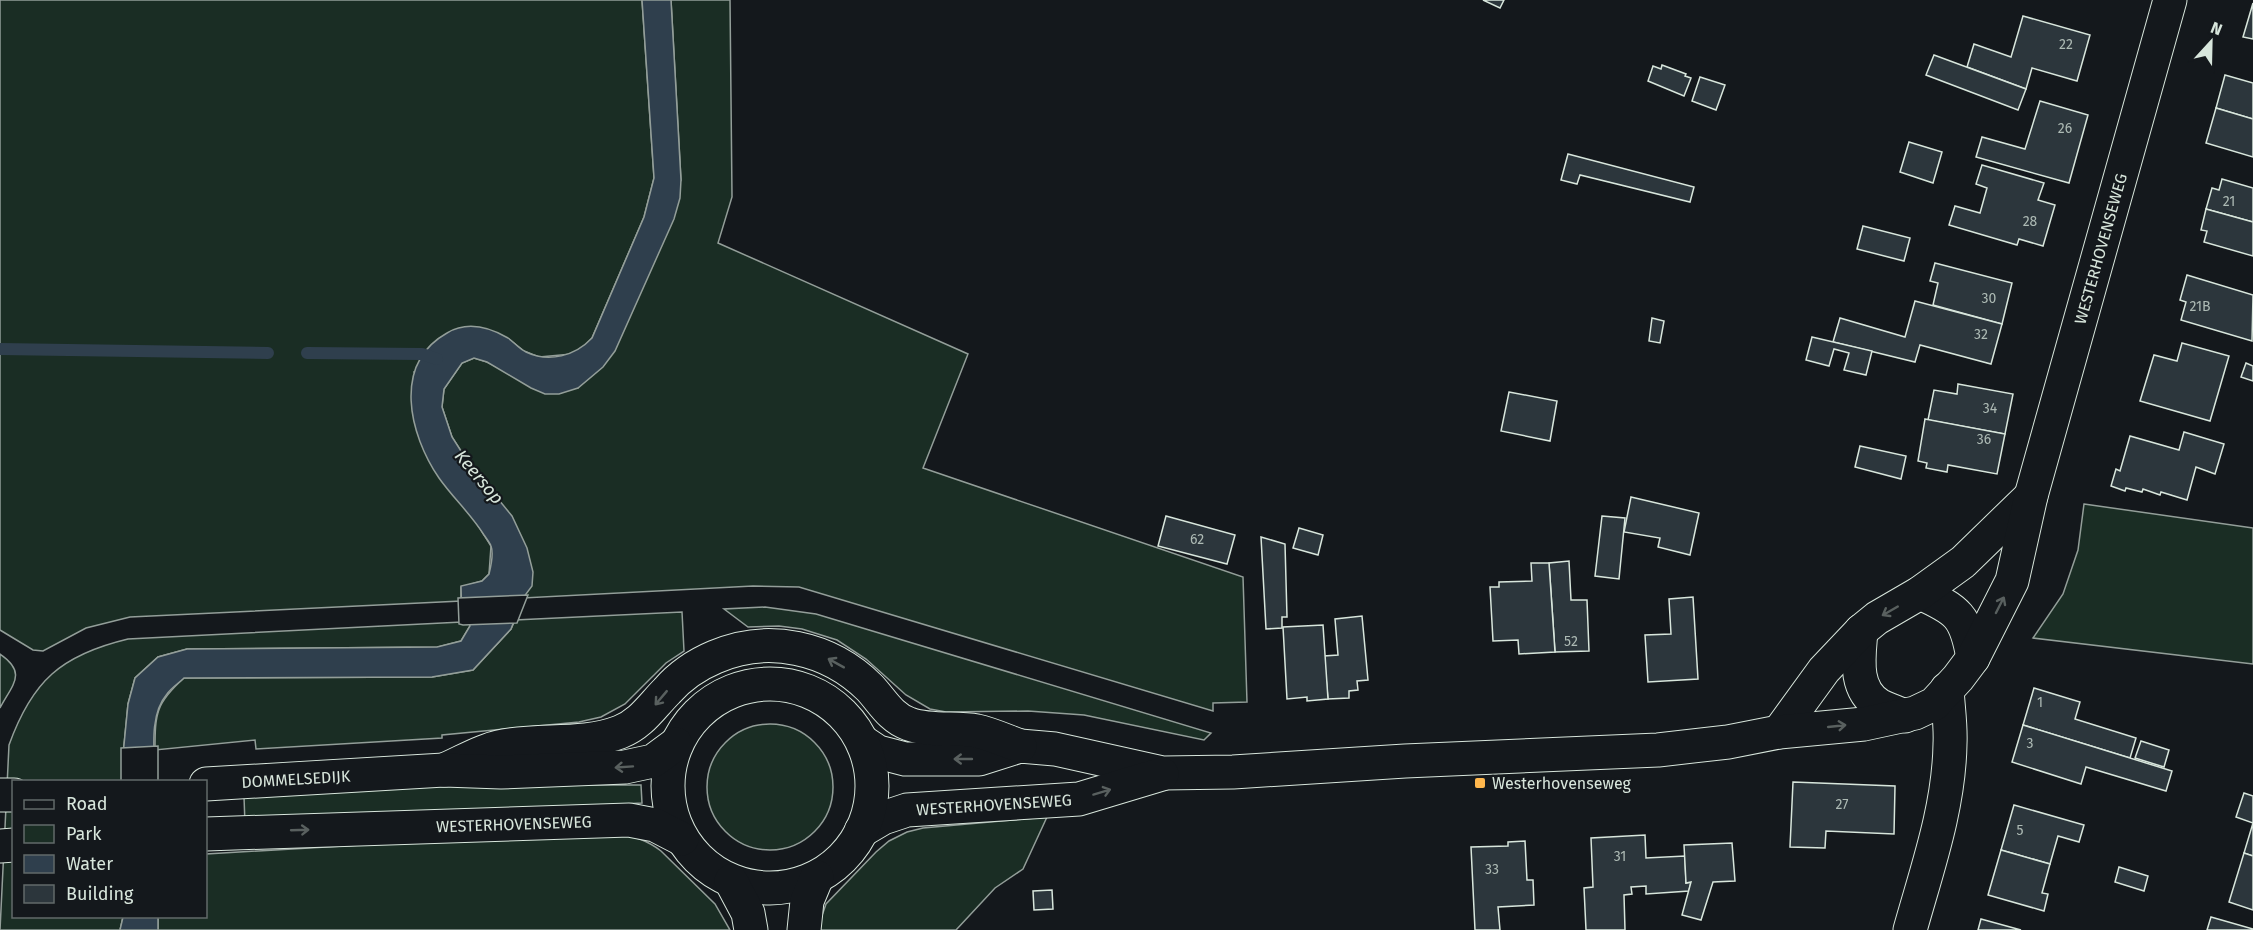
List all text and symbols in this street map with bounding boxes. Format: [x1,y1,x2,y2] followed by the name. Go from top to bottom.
[2181,12,2241,72] north arrow
[2208,18,2225,39] text: N
[2059,36,2073,53] house number: 22
[2058,120,2072,137] house number: 26
[2071,171,2131,326] street label: WESTERHOVENSEWEG
[2223,193,2235,210] house number: 21
[2023,213,2038,230] house number: 28
[1982,290,1997,307] house number: 30
[2189,298,2211,315] house number: 21B
[1974,326,1988,343] house number: 32
[1983,400,1998,417] house number: 34
[1977,431,1991,448] house number: 36
[450,445,508,509] water label: Keersop
[1190,531,1204,548] house number: 62
[1995,597,2006,615] one-way arrow
[1882,605,1899,617] one-way arrow
[1564,633,1578,650] house number: 52
[828,657,846,668] one-way arrow
[654,690,668,705] one-way arrow
[2037,694,2043,711] house number: 1
[1827,720,1847,731] one-way arrow
[2027,735,2034,752] house number: 3
[954,753,974,765] one-way arrow
[614,761,634,772] one-way arrow
[241,766,351,792] street label: DOMMELSEDIJK
[1492,774,1632,793] place label: Westerhovenseweg
[1473,776,1487,790] marker: Westerhovenseweg
[12,780,207,918] legend
[1092,786,1111,797] one-way arrow
[916,790,1072,819] street label: WESTERHOVENSEWEG
[66,793,108,815] text: Road
[1835,796,1849,813] house number: 27
[436,812,592,836] street label: WESTERHOVENSEWEG
[2016,822,2024,839] house number: 5
[66,823,102,845] text: Park
[290,824,310,836] one-way arrow
[1614,848,1626,865] house number: 31
[66,853,113,875] text: Water
[1485,861,1499,878] house number: 33
[66,883,134,905] text: Building

